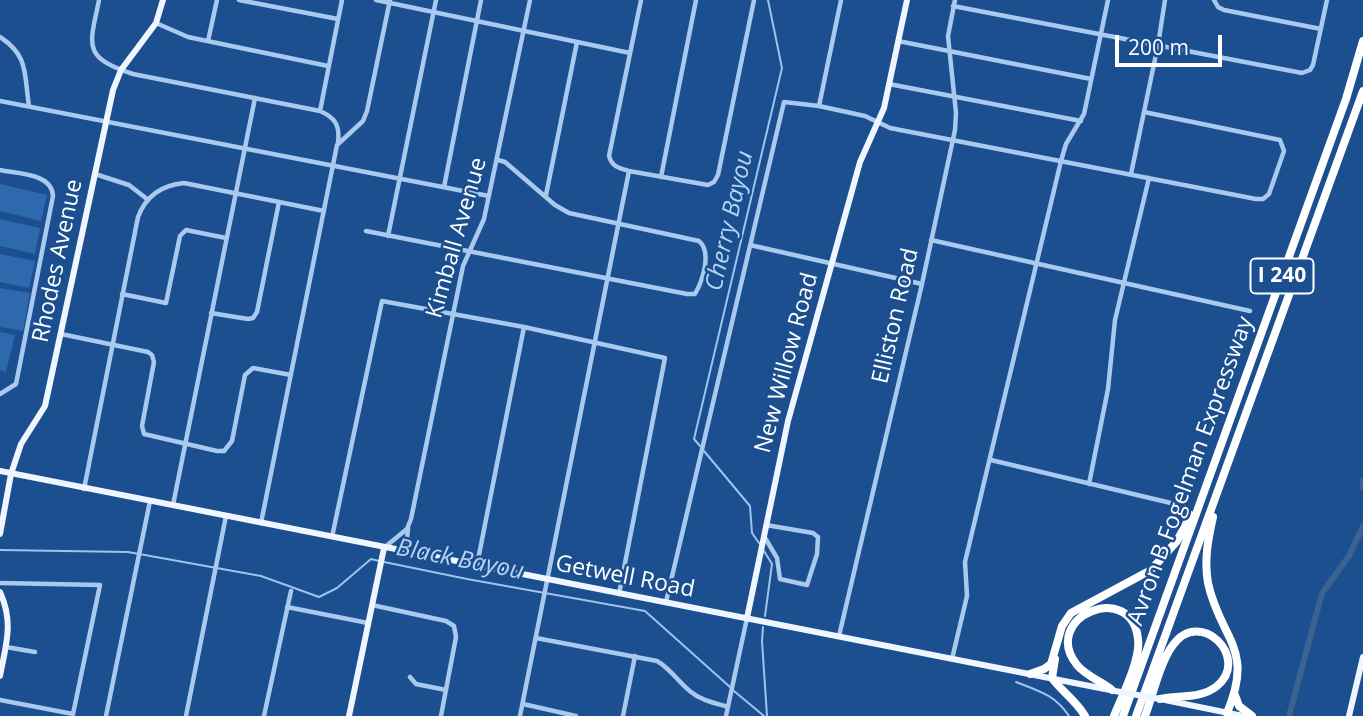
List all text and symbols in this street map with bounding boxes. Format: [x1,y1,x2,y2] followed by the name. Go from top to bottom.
[1118,21,1225,65] scale bar
[1128,33,1189,61] text: 200 m
[700,148,760,294] water label: Cherry Bayou
[421,155,493,321] street label: Kimball Avenue
[27,177,89,345] street label: Rhodes Avenue
[867,246,925,386] street label: Elliston Road
[1250,258,1314,294] road number: I 240
[750,270,824,456] street label: New Willow Road
[1122,313,1260,629] street label: Avron B Fogelman Expressway
[394,534,526,586] water label: Black Bayou
[553,550,697,604] street label: Getwell Road

